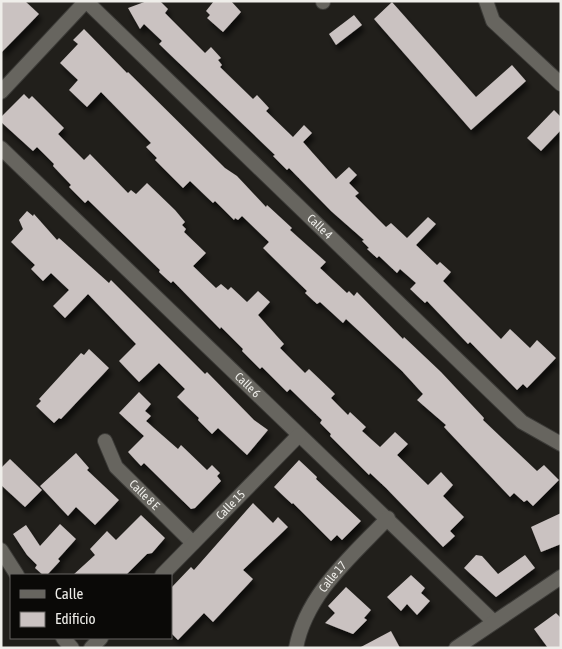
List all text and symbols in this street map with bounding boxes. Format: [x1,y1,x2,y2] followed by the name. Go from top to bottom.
[304,211,336,242] street label: Calle 4
[232,370,263,401] street label: Calle 6
[126,477,162,513] street label: Calle 8 E
[213,487,248,523] street label: Calle 15
[316,558,350,595] street label: Calle 17
[10,574,172,639] legend
[55,585,84,602] text: Calle
[55,610,96,627] text: Edificio

